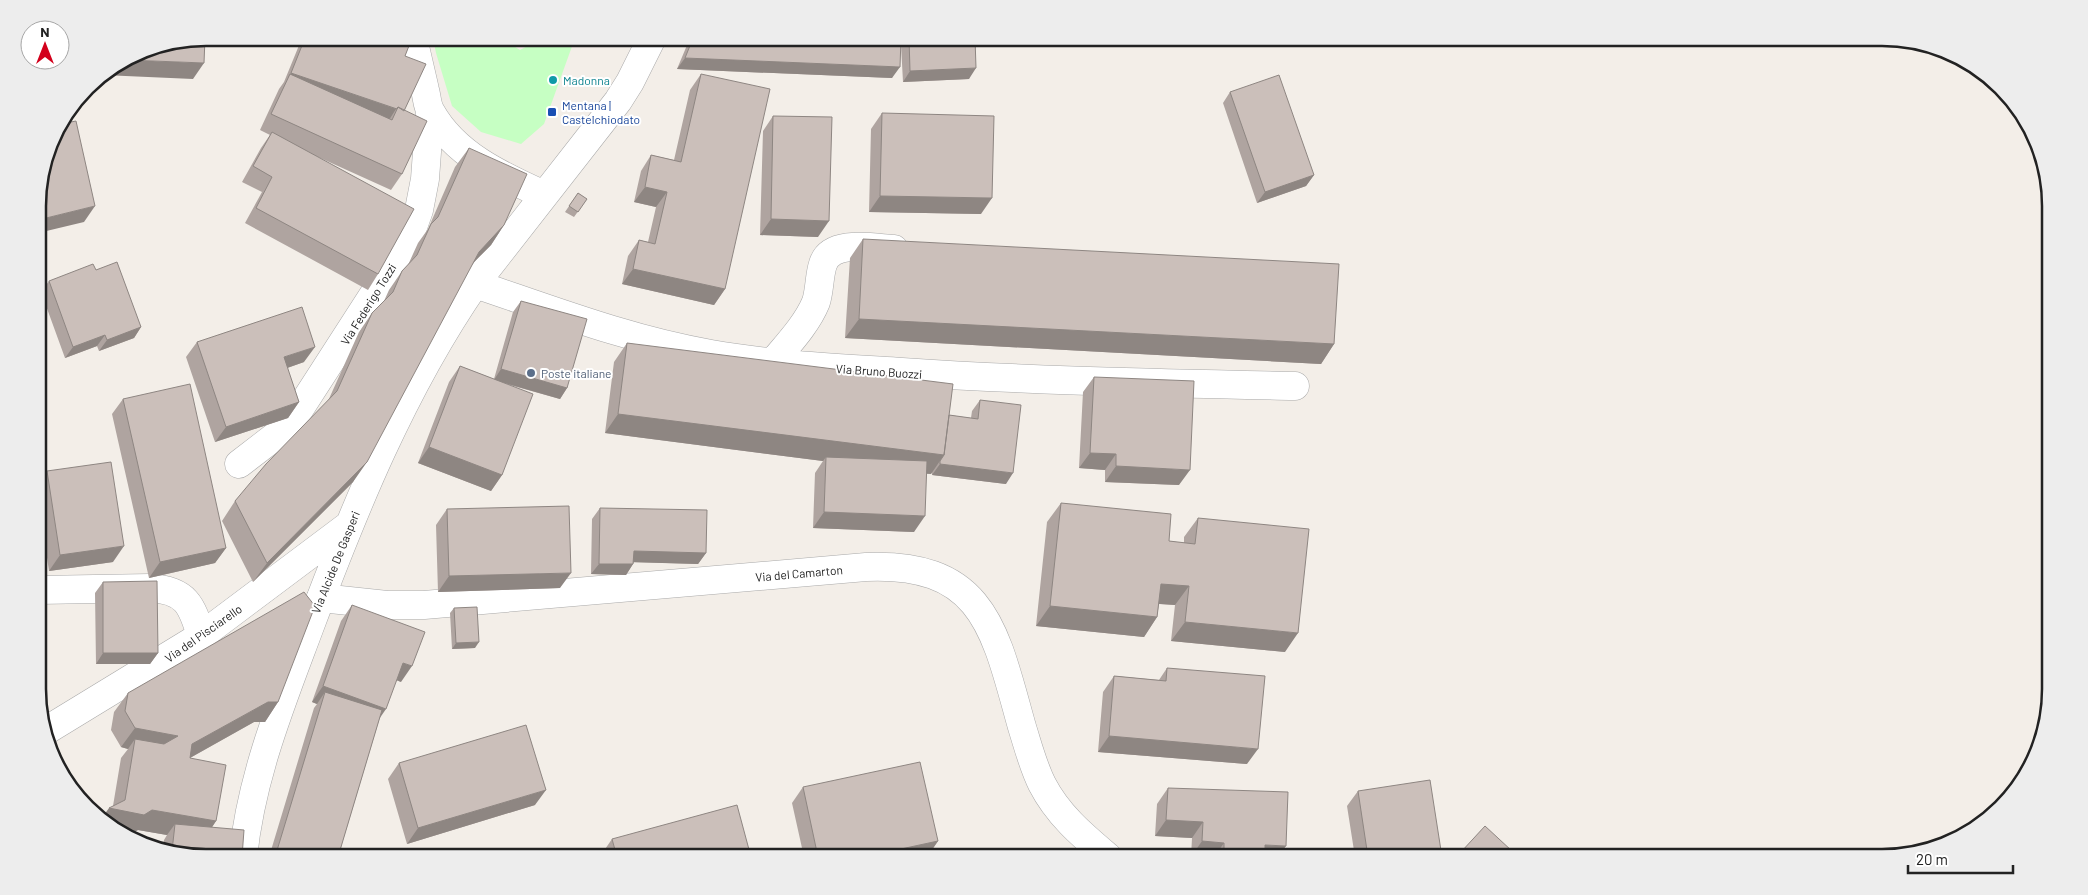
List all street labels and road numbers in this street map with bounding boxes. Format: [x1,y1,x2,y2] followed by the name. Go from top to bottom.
[337,261,399,347] street label: Via Federigo Tozzi
[835,361,923,381] street label: Via Bruno Buozzi
[308,509,362,615] street label: Via Alcide De Gasperi
[755,562,843,584] street label: Via del Camarton
[162,601,244,665] street label: Via del Pisciarello

